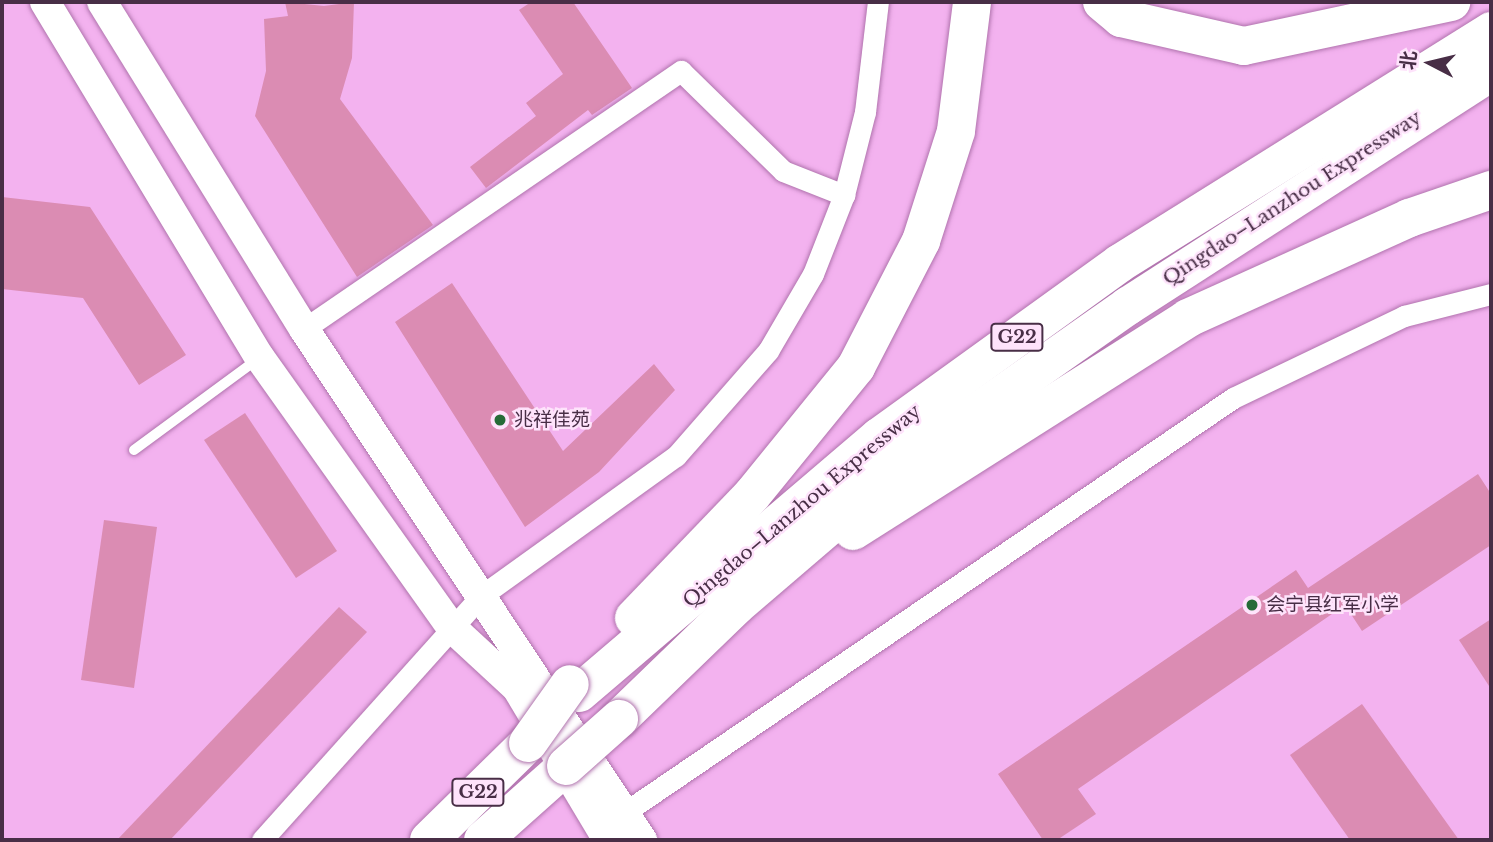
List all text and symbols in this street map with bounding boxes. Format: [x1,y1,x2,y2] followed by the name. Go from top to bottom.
[1395,28,1465,98] north arrow
[1396,50,1421,71] text: 北
[1159,106,1425,290] street label: Qingdao–Lanzhou Expressway
[989,323,1045,352] road number: G22
[679,400,925,612] street label: Qingdao–Lanzhou Expressway
[514,409,590,431] place label: 兆祥佳苑
[492,412,508,428] marker: 兆祥佳苑
[1266,594,1399,616] place label: 会宁县红军小学
[1244,597,1260,613] marker: 会宁县红军小学
[450,778,506,806] road number: G22

